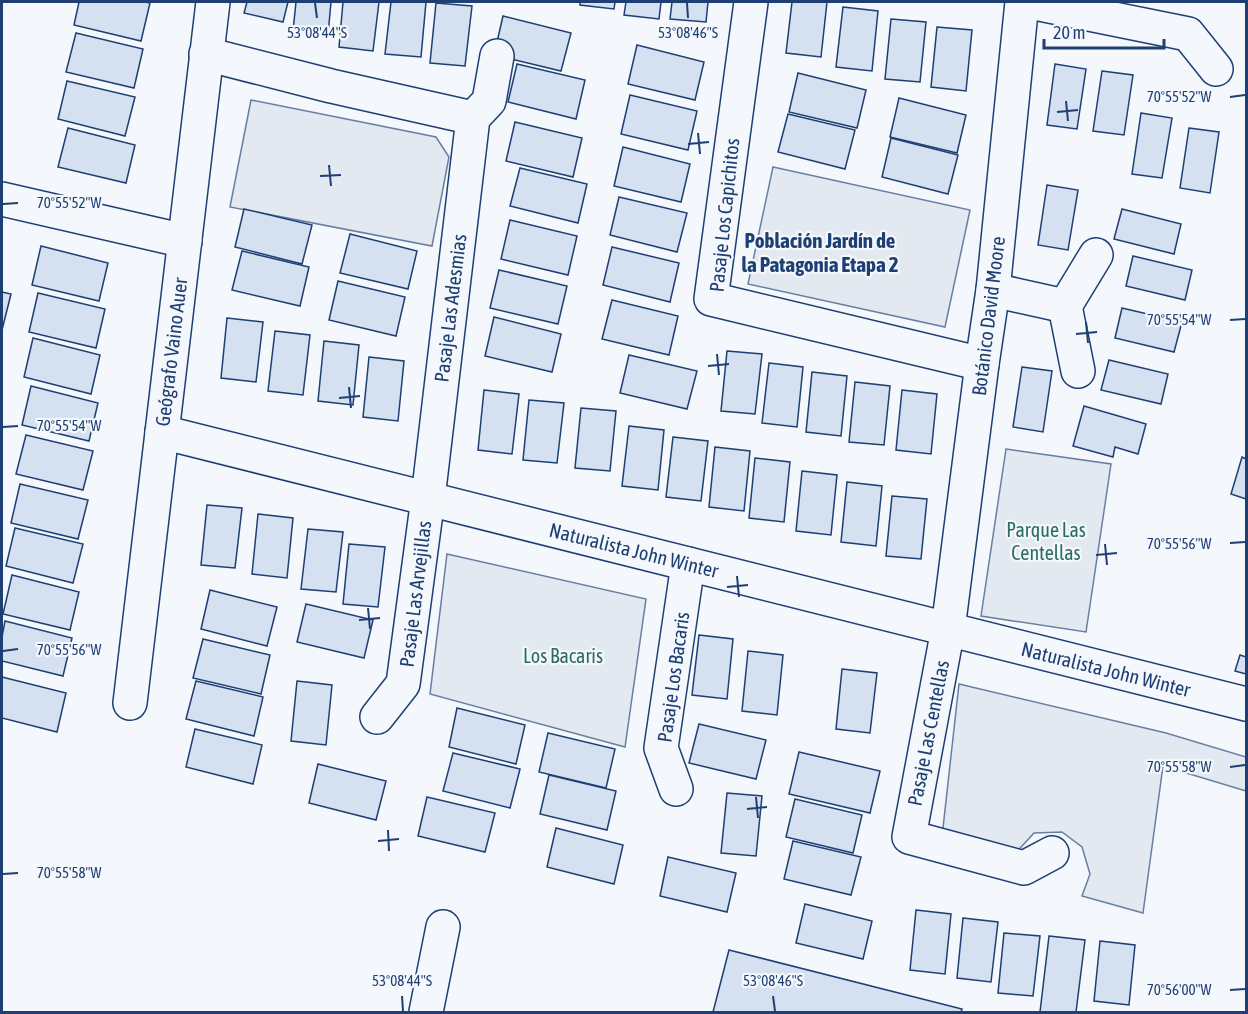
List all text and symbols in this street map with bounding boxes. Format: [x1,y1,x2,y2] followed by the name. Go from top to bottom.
[1044,12,1164,50] scale bar
[1053,22,1085,43] text: 20 m
[287,24,347,41] text: 53°08'44"S
[658,24,718,41] text: 53°08'46"S
[1147,88,1211,105] text: 70°55'52"W
[704,137,744,293] street label: Pasaje Los Capichitos
[37,194,101,211] text: 70°55'52"W
[741,228,899,276] district label: Población Jardín de la Patagonia Etapa 2
[429,233,471,383] street label: Pasaje Las Adesmias
[967,235,1009,397] street label: Botánico David Moore
[150,275,192,428] street label: Geógrafo Vaino Auer
[1147,311,1211,328] text: 70°55'54"W
[37,417,101,434] text: 70°55'54"W
[547,518,722,582] street label: Naturalista John Winter
[1006,518,1086,564] park label: Parque Las Centellas
[395,519,435,669] street label: Pasaje Las Arvejillas
[1147,535,1211,552] text: 70°55'56"W
[652,610,694,744] street label: Pasaje Los Bacaris
[1019,637,1194,701] street label: Naturalista John Winter
[37,641,101,658] text: 70°55'56"W
[523,644,603,667] park label: Los Bacaris
[903,658,953,808] street label: Pasaje Las Centellas
[1147,758,1211,775] text: 70°55'58"W
[37,864,101,881] text: 70°55'58"W
[372,972,432,989] text: 53°08'44"S
[743,972,803,989] text: 53°08'46"S
[1147,981,1211,998] text: 70°56'00"W

